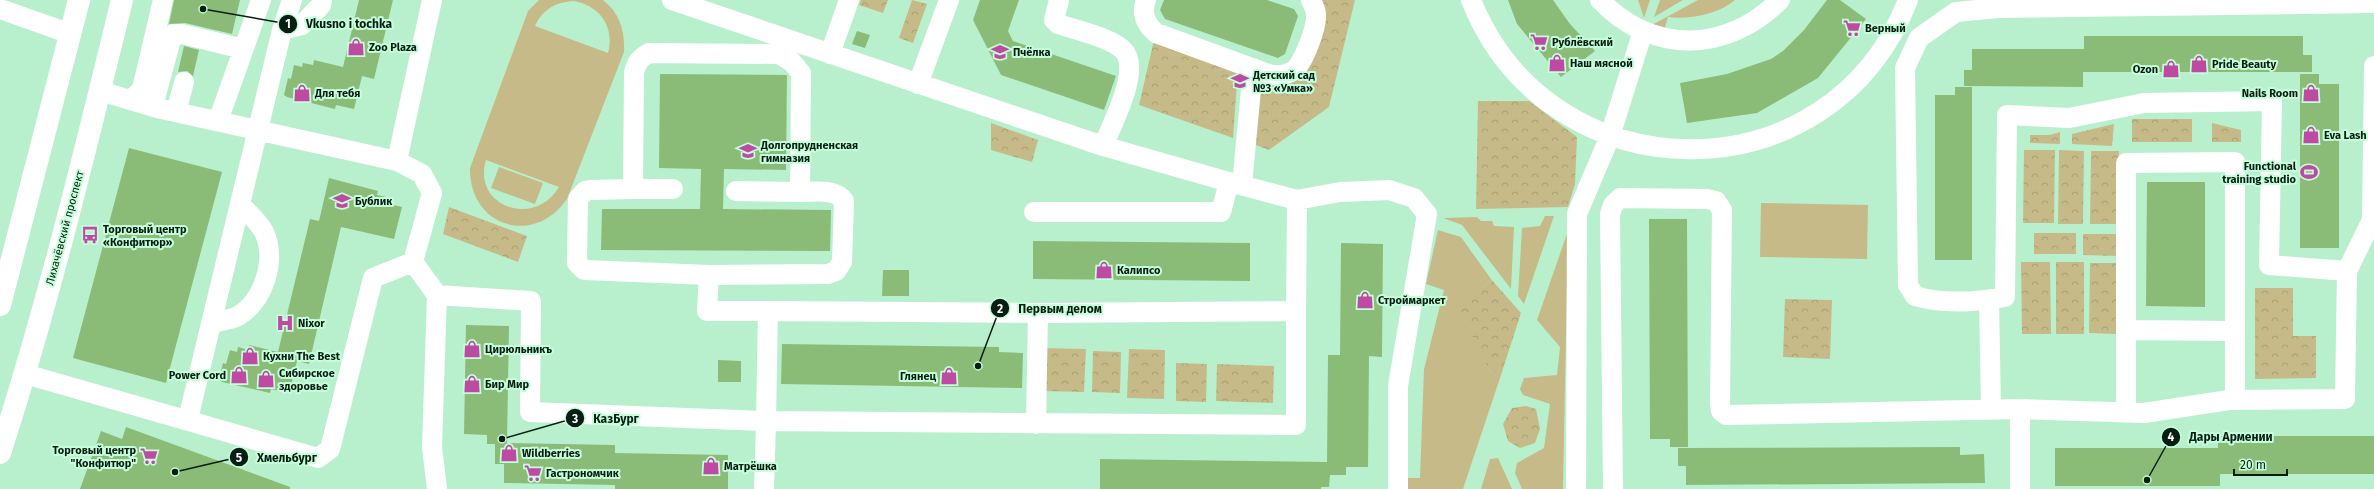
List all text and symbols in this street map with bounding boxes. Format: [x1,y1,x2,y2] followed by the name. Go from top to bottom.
[278,12,400,36] callout: Vkusno i tochka
[285,17,291,31] text: 1
[305,17,392,31] text: Vkusno i tochka
[1842,18,1862,38] supermarket icon: Верный
[1865,22,1906,35] place label: Верный
[1529,32,1549,52] supermarket icon: Рублёвский
[1552,36,1613,49] place label: Рублёвский
[346,37,366,57] shop icon: Zoo Plaza
[369,41,417,54] place label: Zoo Plaza
[990,42,1010,62] school or university icon: Пчёлка
[1013,46,1051,59] place label: Пчёлка
[1547,53,1567,73] shop icon: Наш мясной
[2189,54,2209,74] shop icon: Pride Beauty
[1570,57,1633,70] place label: Наш мясной
[2212,58,2276,71] place label: Pride Beauty
[2161,59,2181,79] shop icon: Ozon
[2133,63,2158,76] place label: Ozon
[1252,69,1315,95] place label: Детский сад №3 «Умка»
[1230,71,1250,91] school or university icon: Детский сад №3 «Умка»
[292,83,312,103] shop icon: Для тебя
[2301,83,2321,103] shop icon: Nails Room
[314,87,360,100] place label: Для тебя
[2242,87,2298,100] place label: Nails Room
[2301,125,2321,145] shop icon: Eva Lash
[2324,129,2367,142] place label: Eva Lash
[760,139,858,165] place label: Долгопрудненская гимназия
[738,141,758,161] school or university icon: Долгопрудненская гимназия
[2222,160,2297,186] place label: Functional training studio
[2299,162,2319,182] sports icon: Functional training studio
[43,169,87,287] street label: Лихачёвский проспект
[332,191,352,211] school or university icon: Бублик
[355,195,393,208] place label: Бублик
[103,223,187,249] place label: Торговый центр «Конфитюр»
[80,225,100,245] bus stop icon: Торговый центр «Конфитюр»
[1094,260,1114,280] shop icon: Калипсо
[1117,264,1161,277] place label: Калипсо
[1355,290,1375,310] shop icon: Строймаркет
[1378,294,1446,307] place label: Строймаркет
[990,296,1109,320] callout: Первым делом
[997,302,1003,316] text: 2
[1018,302,1102,316] text: Первым делом
[275,313,295,333] hospital icon: Nixor
[298,317,325,330] place label: Nixor
[462,339,482,359] shop icon: Цирюльникъ
[485,343,552,356] place label: Цирюльникъ
[240,346,260,366] shop icon: Кухни The Best
[263,350,341,363] place label: Кухни The Best
[229,365,249,385] shop icon: Power Cord
[939,366,959,386] shop icon: Глянец
[279,367,335,393] place label: Сибирское здоровье
[169,369,226,382] place label: Power Cord
[256,369,276,389] shop icon: Сибирское здоровье
[900,370,936,383] place label: Глянец
[462,374,482,394] shop icon: Бир Мир
[485,378,529,391] place label: Бир Мир
[565,406,646,430] callout: КазБург
[571,412,578,426] text: 3
[593,412,640,426] text: КазБург
[2161,425,2280,449] callout: Дары Армении
[2168,430,2175,444] text: 4
[2188,430,2273,444] text: Дары Армении
[499,443,519,463] shop icon: Wildberries
[52,444,136,470] place label: Торговый центр "Конфитюр"
[229,445,325,469] callout: Хмельбург
[139,446,159,466] supermarket icon: Торговый центр "Конфитюр"
[522,447,581,460] place label: Wildberries
[236,451,243,465] text: 5
[256,451,318,465] text: Хмельбург
[2234,451,2287,477] scale bar
[701,456,721,476] shop icon: Матрёшка
[2240,458,2266,472] text: 20 m
[724,460,777,473] place label: Матрёшка
[523,463,543,483] supermarket icon: Гастрономчик
[546,467,620,480] place label: Гастрономчик

